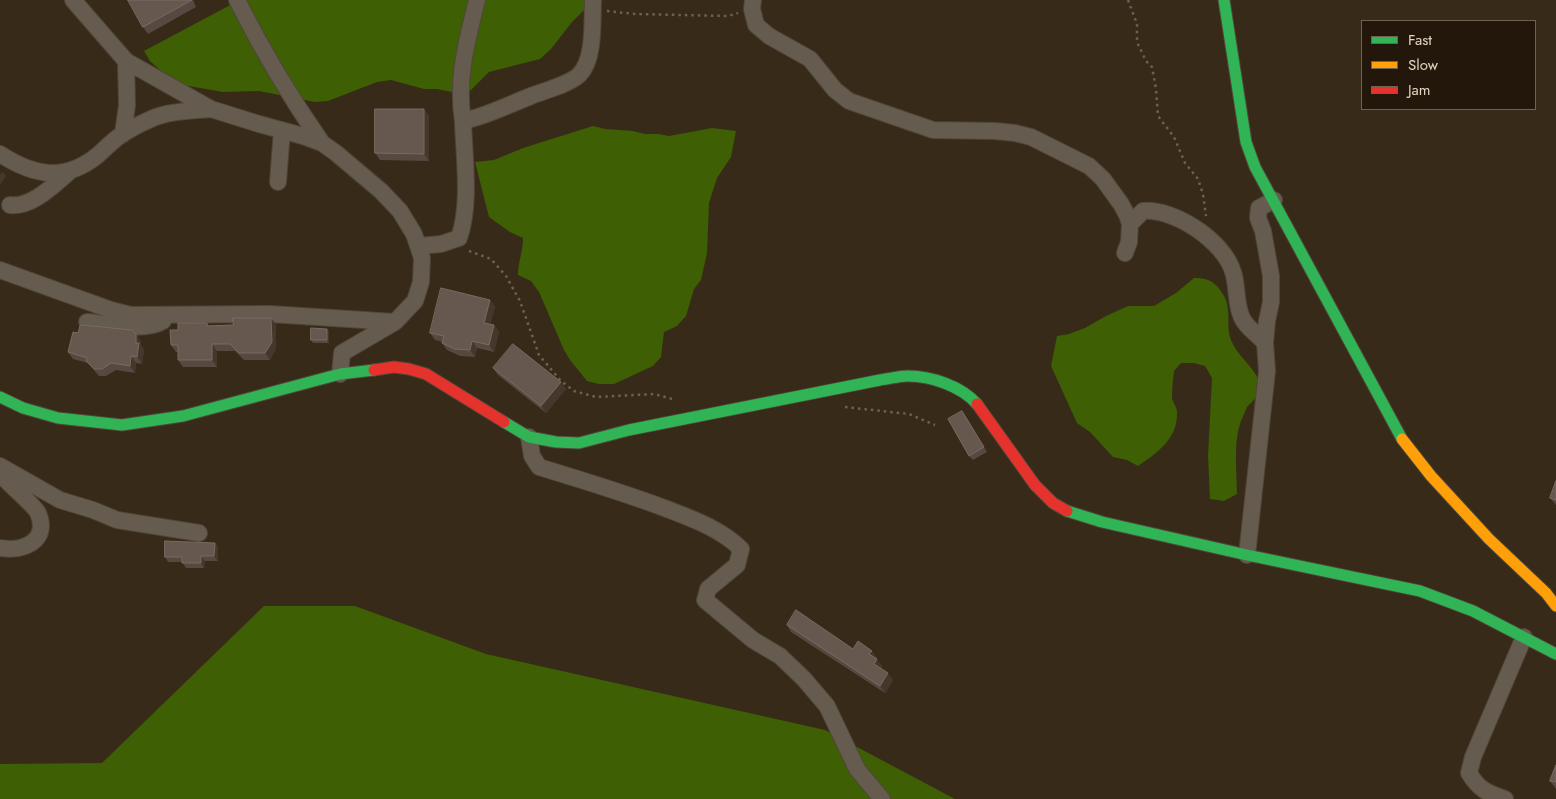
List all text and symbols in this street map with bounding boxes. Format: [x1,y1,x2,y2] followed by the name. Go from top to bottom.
[1361,20,1536,110] legend
[1408,29,1432,51] text: Fast
[1408,54,1438,76] text: Slow
[1408,79,1431,101] text: Jam

